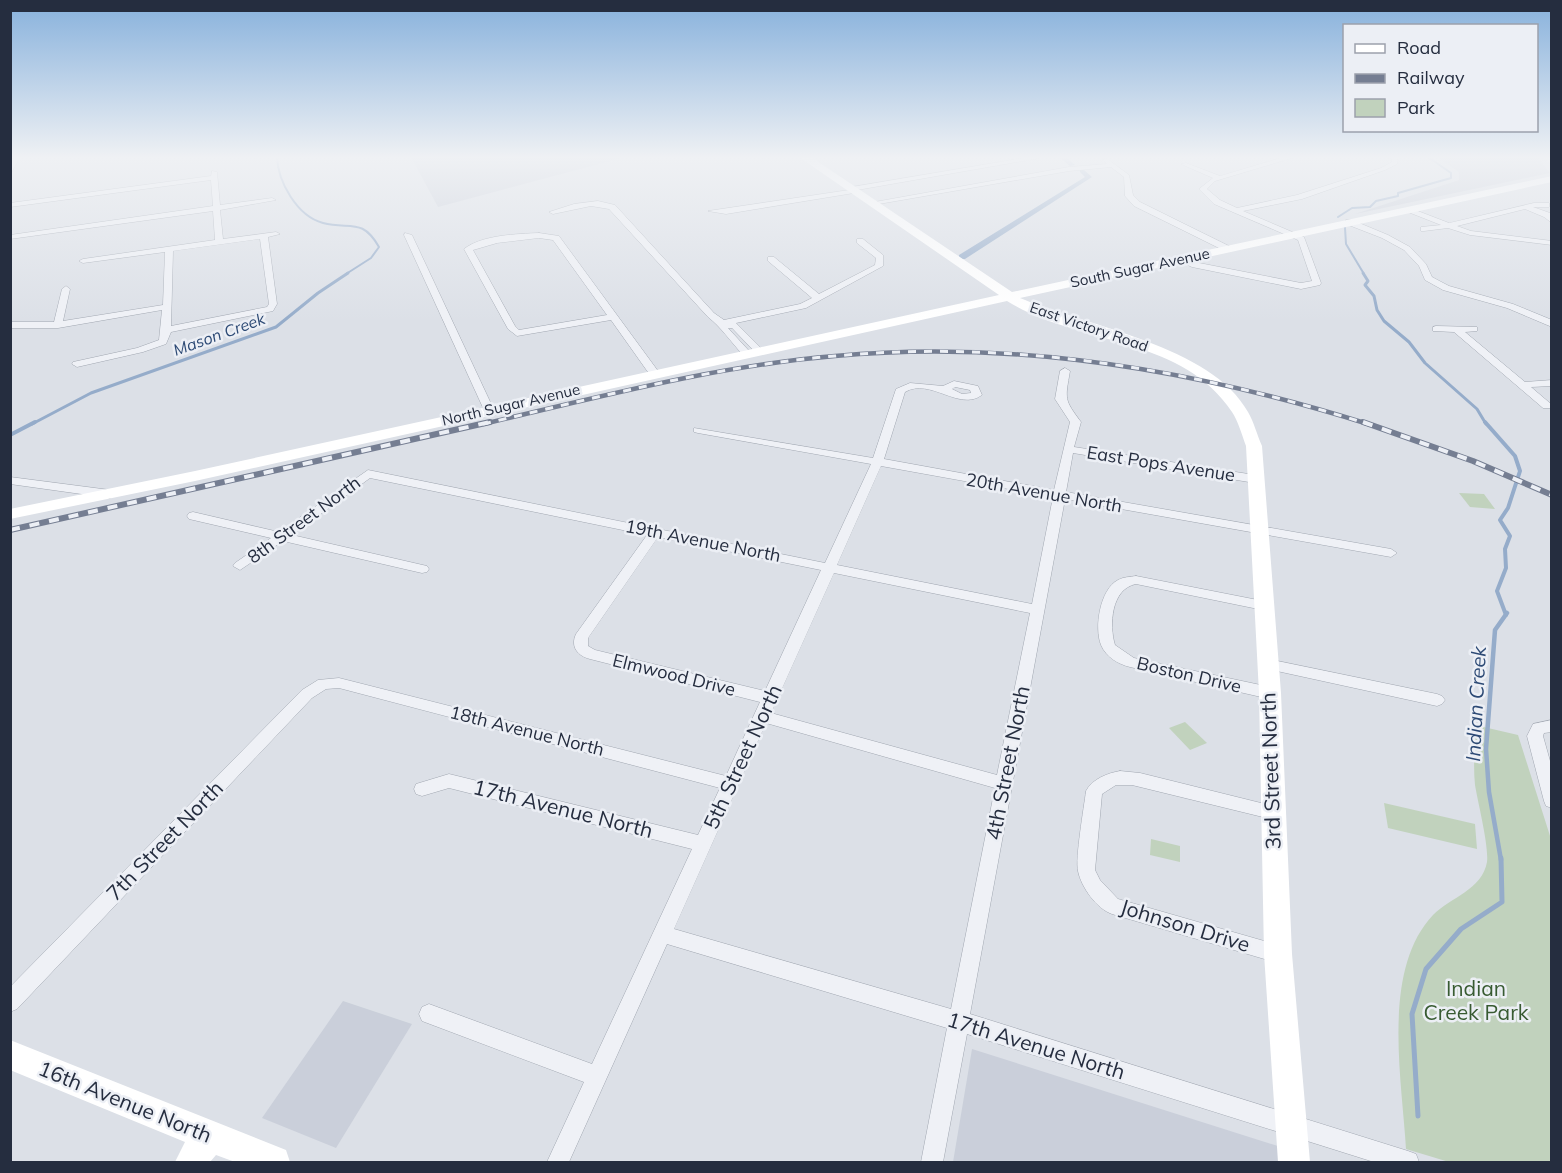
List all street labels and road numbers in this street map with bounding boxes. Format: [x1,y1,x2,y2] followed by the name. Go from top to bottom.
[1068,243,1211,292] street label: South Sugar Avenue
[1027,297,1151,356] street label: East Victory Road
[440,379,582,430] street label: North Sugar Avenue
[1085,440,1237,487] street label: East Pops Avenue
[964,467,1124,518] street label: 20th Avenue North
[243,471,365,568] street label: 8th Street North
[623,514,783,567] street label: 19th Avenue North
[610,648,738,701] street label: Elmwood Drive
[1135,651,1244,698] street label: Boston Drive
[697,680,787,833] street label: 5th Street North
[979,683,1035,842] street label: 4th Street North
[1254,692,1286,850] street label: 3rd Street North
[448,700,607,761] street label: 18th Avenue North
[471,773,656,843] street label: 17th Avenue North
[100,775,228,906] street label: 7th Street North
[1117,893,1253,957] street label: Johnson Drive
[944,1006,1128,1084] street label: 17th Avenue North
[35,1054,216,1148] street label: 16th Avenue North

